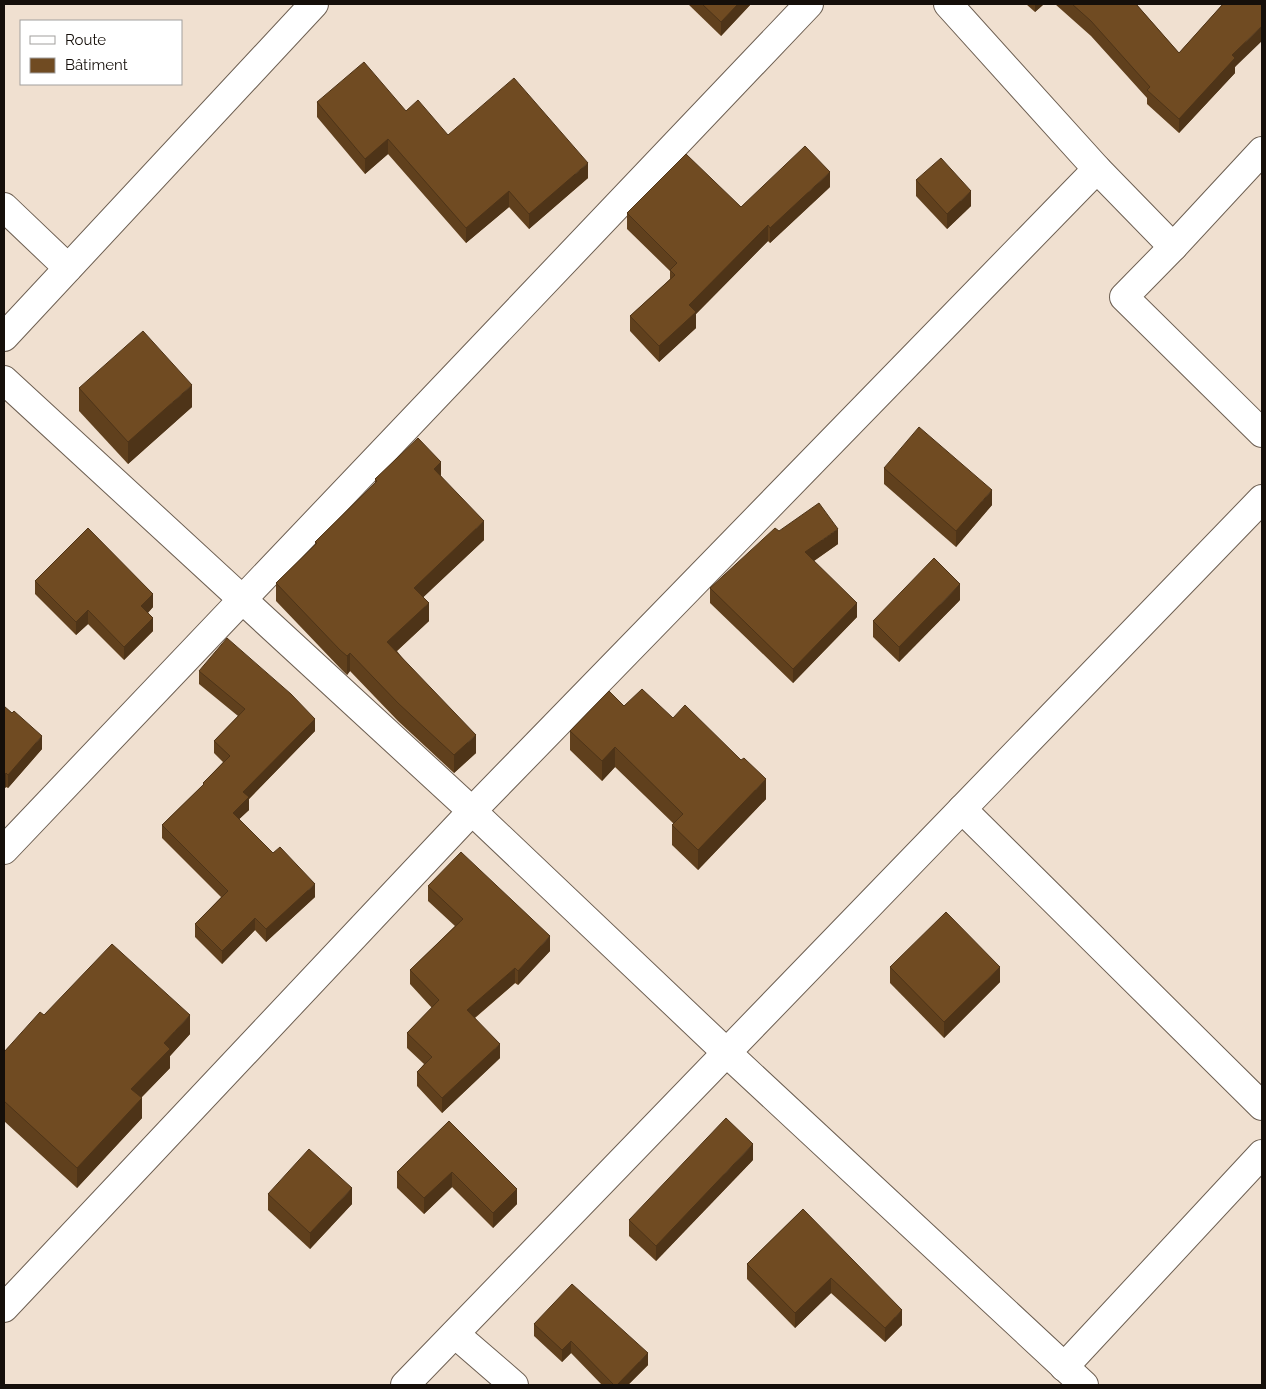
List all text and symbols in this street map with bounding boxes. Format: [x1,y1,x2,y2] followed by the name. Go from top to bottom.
[20,20,182,85] legend
[65,31,106,49] text: Route
[65,56,128,74] text: Bâtiment

